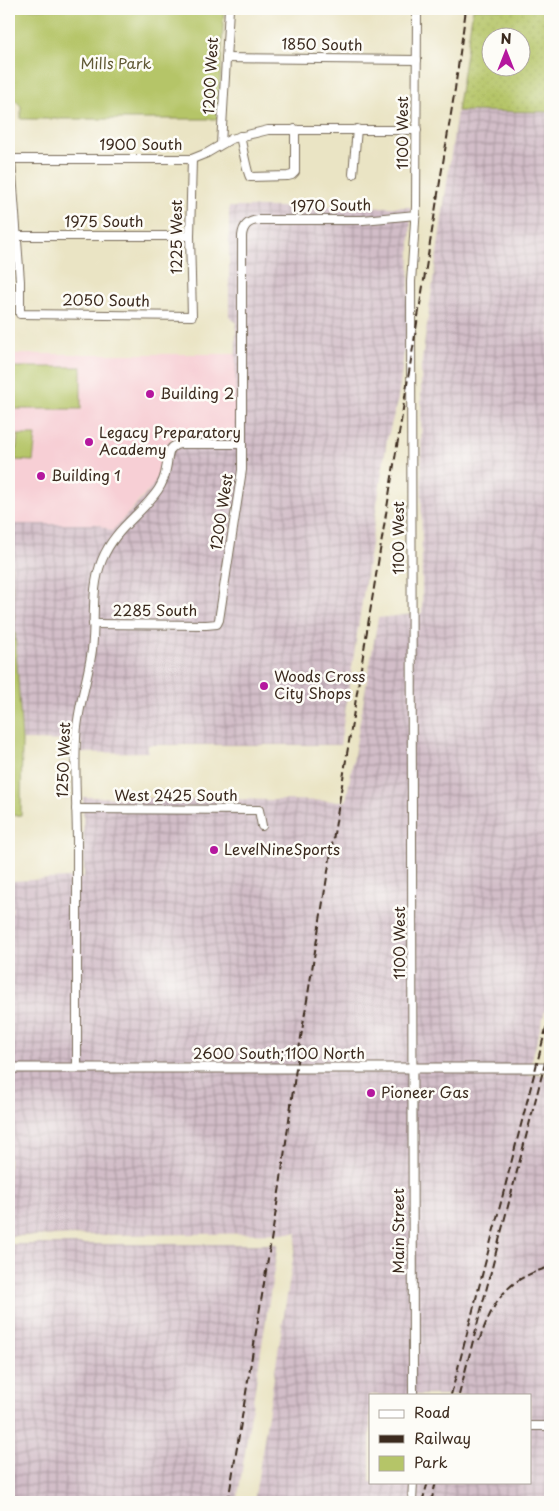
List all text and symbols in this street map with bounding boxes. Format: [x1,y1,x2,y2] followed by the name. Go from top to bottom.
[482,28,532,78] north arrow
[500,28,512,49] text: N
[281,31,363,56] street label: 1850 South
[196,37,223,115] street label: 1200 West
[80,51,152,74] park label: Mills Park
[390,96,413,170] street label: 1100 West
[100,132,182,155] street label: 1900 South
[291,192,371,217] street label: 1970 South
[164,200,187,274] street label: 1225 West
[64,209,144,232] street label: 1975 South
[62,287,150,312] street label: 2050 South
[160,381,234,404] place label: Building 2
[144,388,156,400] marker: Building 2
[99,420,241,460] place label: Legacy Preparatory Academy
[83,436,95,448] marker: Legacy Preparatory Academy
[51,463,121,486] place label: Building 1
[35,470,47,482] marker: Building 1
[203,472,238,552] street label: 1200 West
[386,501,409,575] street label: 1100 West
[113,598,197,621] street label: 2285 South
[274,664,365,704] place label: Woods Cross City Shops
[258,680,270,692] marker: Woods Cross City Shops
[50,722,75,798] street label: 1250 West
[114,783,238,806] street label: West 2425 South
[224,837,340,860] place label: LevelNineSports
[208,844,220,856] marker: LevelNineSports
[387,906,410,980] street label: 1100 West
[193,1041,365,1064] street label: 2600 South;1100 North
[381,1080,469,1103] place label: Pioneer Gas
[365,1087,377,1099] marker: Pioneer Gas
[386,1188,409,1274] street label: Main Street
[369,1394,532,1484] legend
[414,1400,450,1423] text: Road
[414,1426,471,1449] text: Railway
[414,1450,448,1473] text: Park

